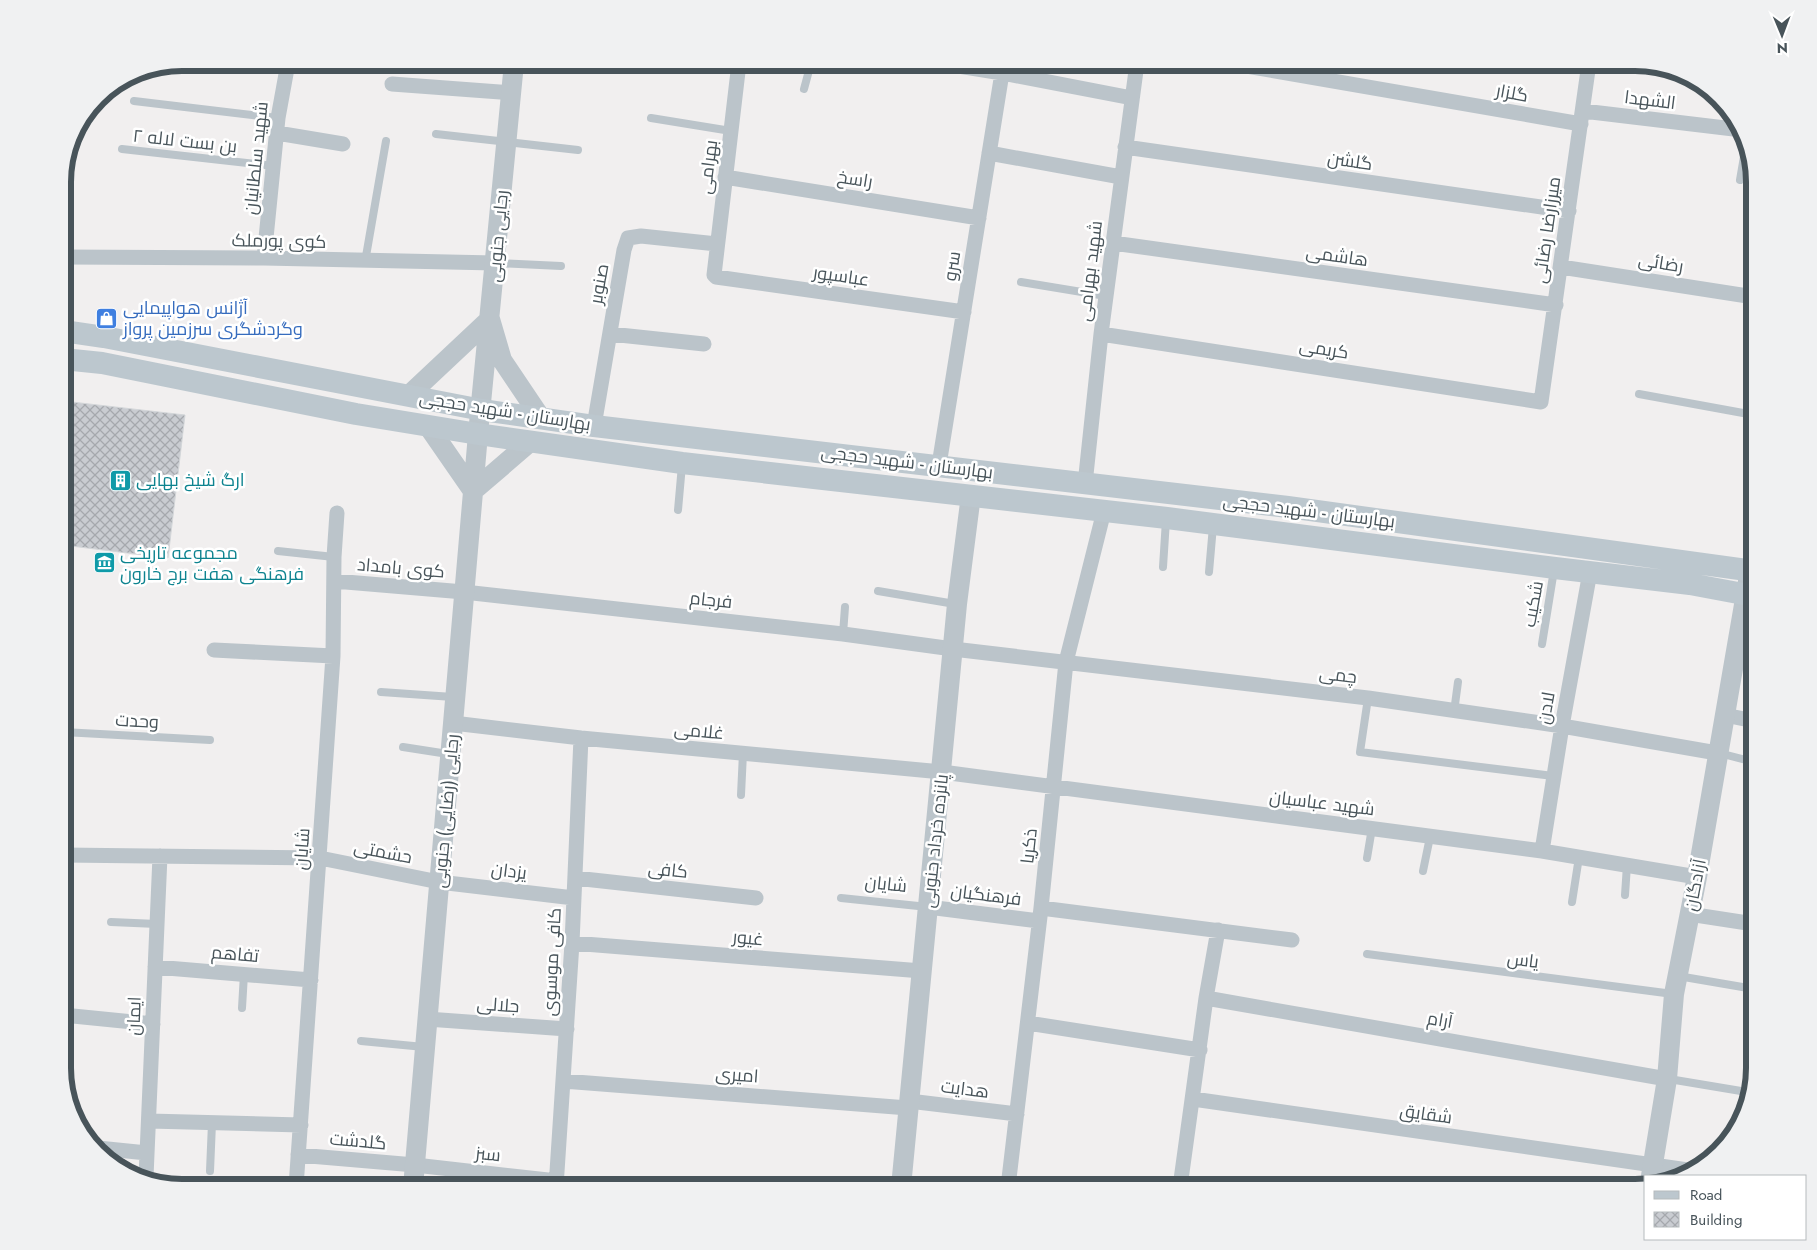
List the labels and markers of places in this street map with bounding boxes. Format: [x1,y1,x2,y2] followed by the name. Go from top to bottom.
[122,295,303,342] place label: آژانس هواپیمایی و‌گردشگری سرزمین پرواز
[95,306,119,330] shop icon: آژانس هواپیمایی و‌گردشگری سرزمین پرواز
[136,467,245,493] place label: ارگ شیخ بهایی
[108,468,132,492] building icon: ارگ شیخ بهایی
[120,540,304,587] place label: مجموعه تاریخی فرهنگی هفت برج خارون
[92,551,116,575] museum icon: مجموعه تاریخی فرهنگی هفت برج خارون

